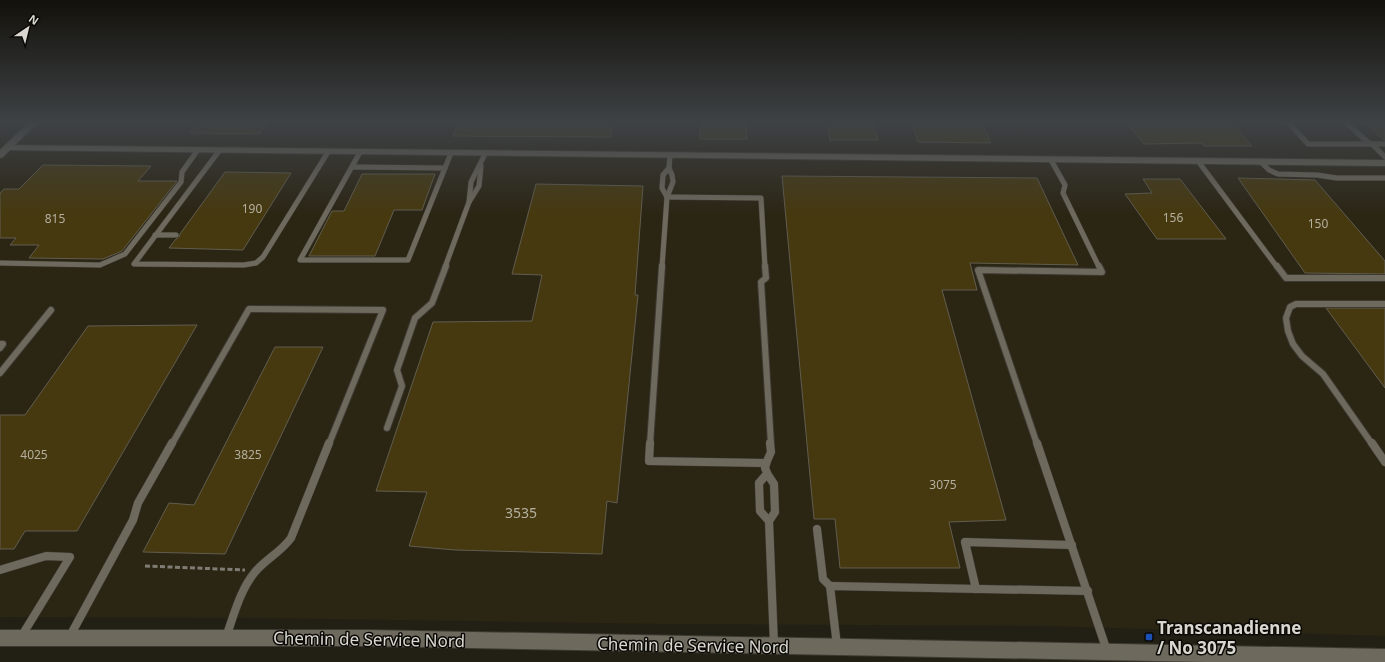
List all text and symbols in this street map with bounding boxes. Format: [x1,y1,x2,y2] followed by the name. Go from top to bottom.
[8,8,48,48] north arrow
[26,11,42,28] text: N
[242,200,262,217] house number: 190
[1163,209,1183,226] house number: 156
[45,210,65,227] house number: 815
[1308,215,1328,232] house number: 150
[20,446,48,463] house number: 4025
[234,446,262,463] house number: 3825
[929,476,957,493] house number: 3075
[505,503,537,522] house number: 3535
[1157,616,1301,659] place label: Transcanadienne / No 3075
[273,626,465,652] street label: Chemin de Service Nord
[597,632,789,658] street label: Chemin de Service Nord
[1144,632,1154,642] marker: Transcanadienne / No 3075

